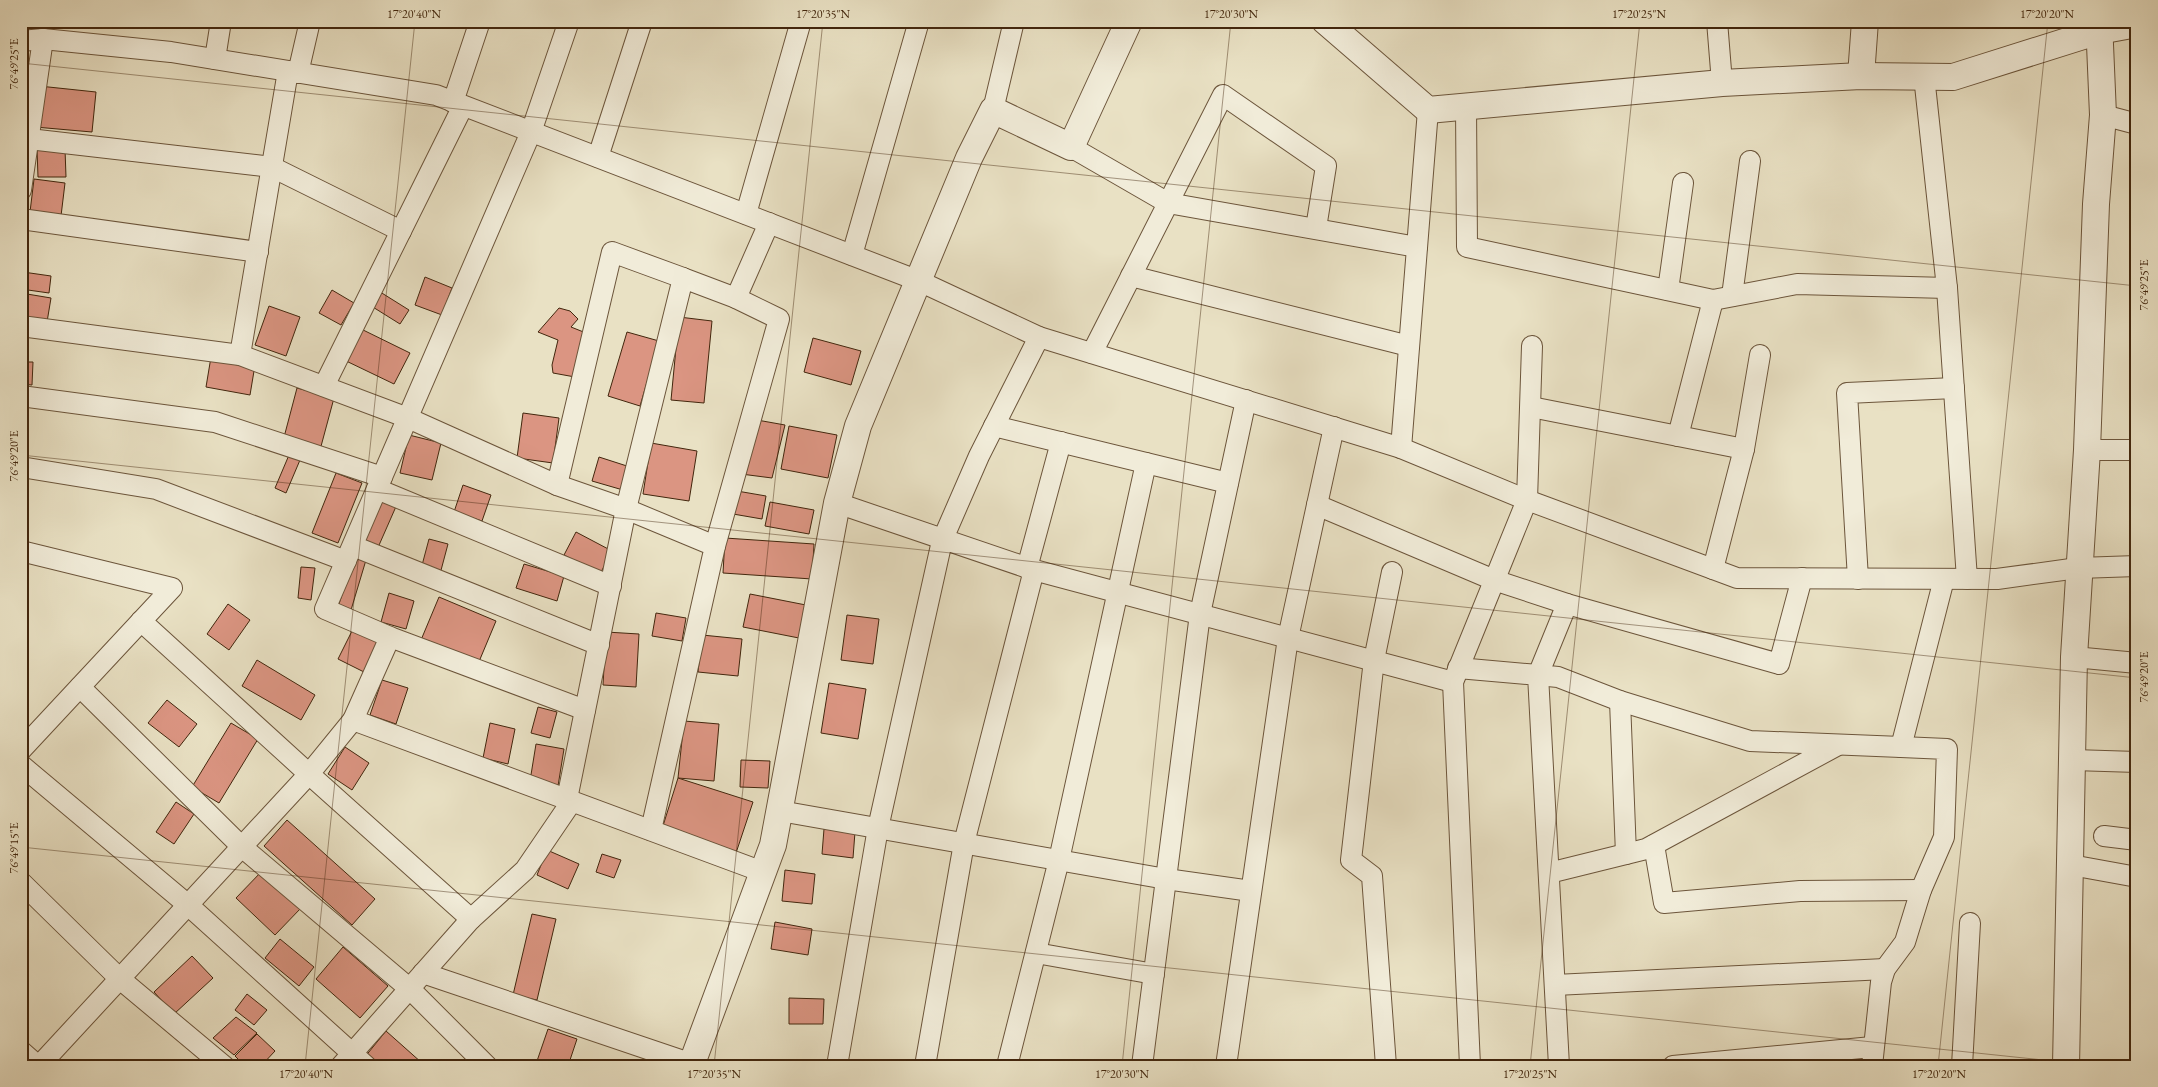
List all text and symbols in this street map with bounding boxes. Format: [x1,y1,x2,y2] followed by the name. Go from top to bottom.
[387,6,441,22] text: 17°20'40"N
[796,6,850,22] text: 17°20'35"N
[1204,6,1258,22] text: 17°20'30"N
[1612,6,1666,22] text: 17°20'25"N
[2020,6,2074,22] text: 17°20'20"N
[6,38,22,90] text: 76°49'25"E
[2136,259,2152,311] text: 76°49'25"E
[6,430,22,482] text: 76°49'20"E
[2136,651,2152,703] text: 76°49'20"E
[6,822,22,874] text: 76°49'15"E
[279,1066,333,1082] text: 17°20'40"N
[687,1066,741,1082] text: 17°20'35"N
[1095,1066,1149,1082] text: 17°20'30"N
[1503,1066,1557,1082] text: 17°20'25"N
[1912,1066,1966,1082] text: 17°20'20"N

